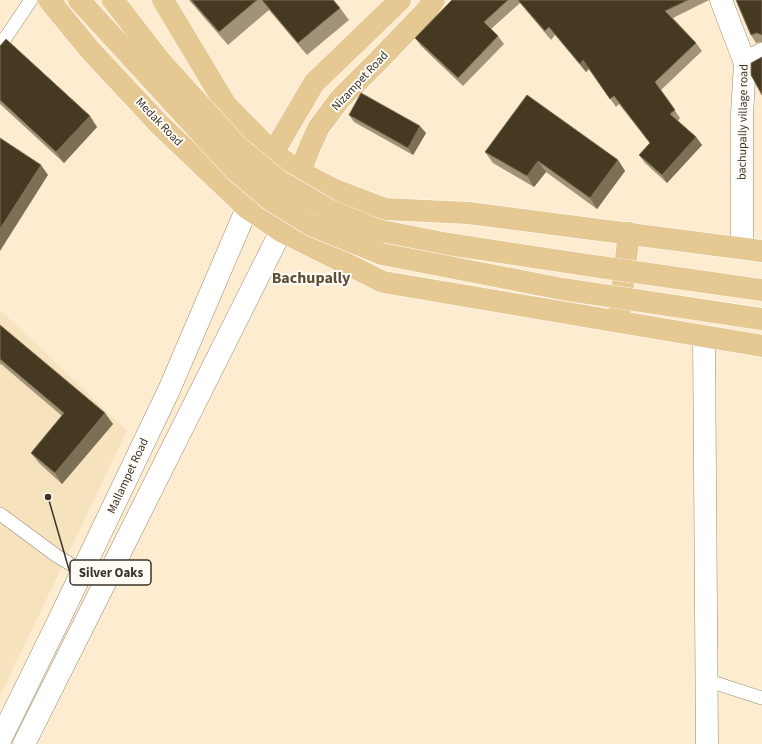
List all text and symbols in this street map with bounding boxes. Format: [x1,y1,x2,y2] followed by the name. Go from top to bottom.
[328,47,392,115] street label: Nizampet Road
[733,64,753,180] street label: bachupally village road
[132,94,186,150] street label: Medak Road
[272,267,351,289] district label: Bachupally
[103,435,153,517] street label: Mallampet Road
[70,560,151,585] callout: Silver Oaks
[79,564,143,582] text: Silver Oaks

